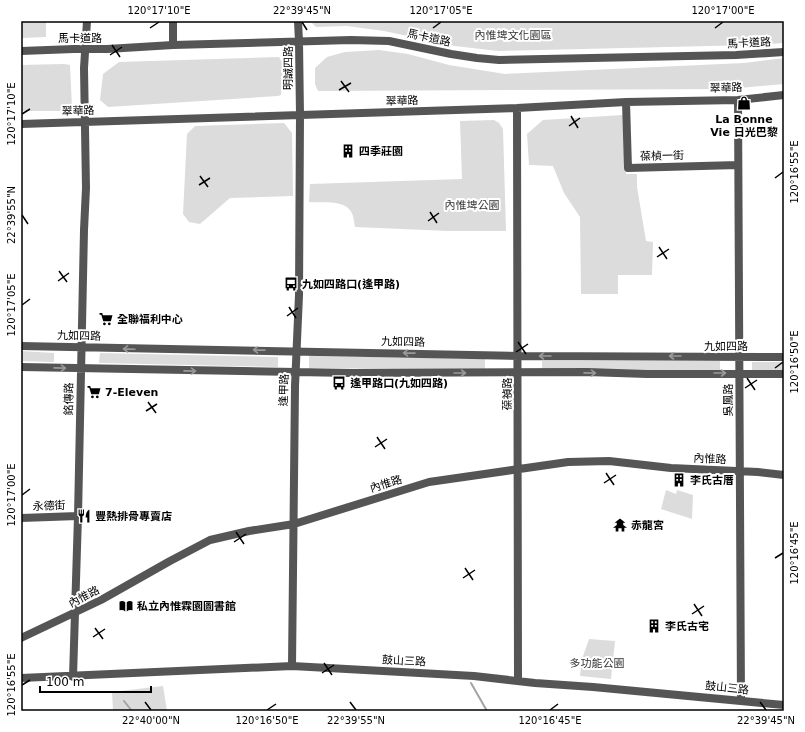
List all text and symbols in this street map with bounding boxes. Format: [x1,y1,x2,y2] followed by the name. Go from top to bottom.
[127,5,191,16] text: 120°17'10"E
[273,5,331,16] text: 22°39'45"N
[409,5,473,16] text: 120°17'05"E
[691,5,755,16] text: 120°17'00"E
[406,27,452,49] street label: 馬卡道路
[475,29,552,42] park label: 內惟埤文化園區
[58,32,102,45] street label: 馬卡道路
[727,35,771,51] street label: 馬卡道路
[282,46,295,90] street label: 明誠四路
[709,81,743,95] street label: 翠華路
[6,82,17,146] text: 120°17'10"E
[385,94,419,108] street label: 翠華路
[736,95,752,111] shop icon: La Bonne Vie 日光巴黎
[61,104,95,118] street label: 翠華路
[710,113,778,139] place label: La Bonne Vie 日光巴黎
[789,140,800,204] text: 120°16'55"E
[340,143,356,159] building icon: 四季莊園
[359,145,403,158] place label: 四季莊園
[640,149,684,163] street label: 葆楨一街
[6,186,17,244] text: 22°39'55"N
[445,199,500,212] park label: 內惟埤公園
[6,273,17,337] text: 120°17'05"E
[283,276,299,292] bus stop icon: 九如四路口(逢甲路)
[302,278,400,291] place label: 九如四路口(逢甲路)
[98,311,114,327] supermarket icon: 全聯福利中心
[117,313,183,326] place label: 全聯福利中心
[57,329,101,343] street label: 九如四路
[789,330,800,394] text: 120°16'50"E
[381,335,425,349] street label: 九如四路
[704,340,748,353] street label: 九如四路
[123,345,136,352] one-way arrow
[253,346,266,354] one-way arrow
[403,349,416,357] one-way arrow
[539,352,552,360] one-way arrow
[669,352,682,360] one-way arrow
[53,364,66,372] one-way arrow
[183,367,196,375] one-way arrow
[453,369,466,377] one-way arrow
[583,369,596,376] one-way arrow
[713,370,726,377] one-way arrow
[277,373,291,407] street label: 逢甲路
[331,375,347,391] bus stop icon: 逢甲路口(九如四路)
[350,377,448,390] place label: 逢甲路口(九如四路)
[501,378,514,411] street label: 葆禎路
[62,382,76,416] street label: 銘傳路
[86,384,102,400] supermarket icon: 7-Eleven
[722,384,735,417] street label: 吳鳳路
[105,386,158,399] place label: 7-Eleven
[693,452,727,466] street label: 內惟路
[6,463,17,527] text: 120°17'00"E
[671,472,687,488] building icon: 李氏古厝
[368,473,404,495] street label: 內惟路
[690,474,734,487] place label: 李氏古厝
[32,499,66,513] street label: 永德街
[76,508,92,524] restaurant icon: 豐熱排骨專賣店
[95,510,172,523] place label: 豐熱排骨專賣店
[612,517,628,533] temple icon: 赤龍宮
[631,519,664,532] place label: 赤龍宮
[789,521,800,585] text: 120°16'45"E
[66,584,102,610] street label: 內惟路
[118,598,134,614] library icon: 私立內惟霖園圖書館
[136,600,236,613] place label: 私立內惟霖園圖書館
[646,618,662,634] building icon: 李氏古宅
[665,620,709,633] place label: 李氏古宅
[6,653,17,717] text: 120°16'55"E
[382,653,426,669] street label: 鼓山三路
[570,657,625,670] park label: 多功能公園
[40,668,151,694] scale bar
[46,675,84,689] text: 100 m
[704,679,750,697] street label: 鼓山三路
[122,715,180,726] text: 22°40'00"N
[235,715,299,726] text: 120°16'50"E
[327,715,385,726] text: 22°39'55"N
[518,715,582,726] text: 120°16'45"E
[737,715,795,726] text: 22°39'45"N

